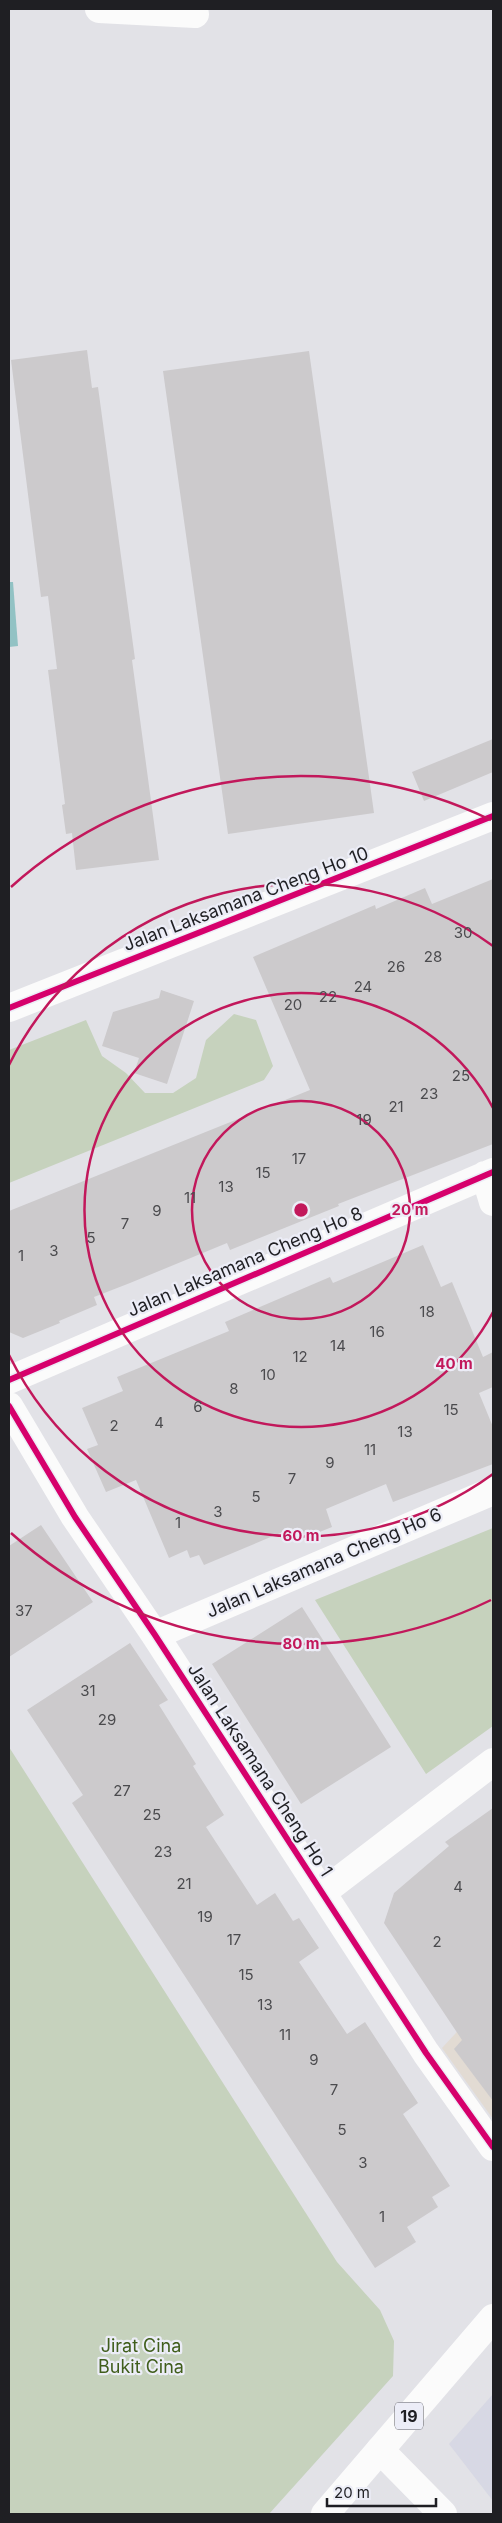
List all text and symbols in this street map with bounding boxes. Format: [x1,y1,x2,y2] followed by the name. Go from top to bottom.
[120,842,371,955] street label: Jalan Laksamana Cheng Ho 10
[454,923,472,942] house number: 30
[424,947,442,966] house number: 28
[387,957,405,976] house number: 26
[354,977,372,996] house number: 24
[319,987,337,1006] house number: 22
[284,995,302,1014] house number: 20
[452,1066,470,1085] house number: 25
[420,1084,438,1103] house number: 23
[388,1097,404,1116] house number: 21
[356,1110,372,1129] house number: 19
[292,1149,306,1168] house number: 17
[255,1163,271,1182] house number: 15
[218,1177,234,1196] house number: 13
[184,1188,196,1207] house number: 11
[392,1200,428,1219] text: 20 m
[152,1201,162,1220] house number: 9
[292,1201,310,1219] centre of rings
[124,1202,366,1321] street label: Jalan Laksamana Cheng Ho 8
[121,1214,129,1233] house number: 7
[86,1228,96,1247] house number: 5
[49,1241,59,1260] house number: 3
[18,1246,24,1265] house number: 1
[419,1302,435,1321] house number: 18
[369,1322,385,1341] house number: 16
[330,1336,346,1355] house number: 14
[292,1347,308,1366] house number: 12
[435,1354,473,1373] text: 40 m
[260,1365,276,1384] house number: 10
[229,1379,239,1398] house number: 8
[193,1397,203,1416] house number: 6
[443,1400,459,1419] house number: 15
[154,1413,164,1432] house number: 4
[109,1416,119,1435] house number: 2
[397,1422,413,1441] house number: 13
[364,1440,376,1459] house number: 11
[325,1453,335,1472] house number: 9
[288,1469,296,1488] house number: 7
[251,1487,261,1506] house number: 5
[213,1502,223,1521] house number: 3
[203,1503,445,1622] street label: Jalan Laksamana Cheng Ho 6
[175,1513,181,1532] house number: 1
[282,1526,320,1545] text: 60 m
[15,1601,33,1620] house number: 37
[282,1634,320,1653] text: 80 m
[184,1659,337,1880] street label: Jalan Laksamana Cheng Ho 1
[80,1681,96,1700] house number: 31
[98,1710,116,1729] house number: 29
[113,1781,131,1800] house number: 27
[143,1805,161,1824] house number: 25
[154,1842,172,1861] house number: 23
[176,1874,192,1893] house number: 21
[453,1877,463,1896] house number: 4
[197,1907,213,1926] house number: 19
[227,1930,241,1949] house number: 17
[432,1932,442,1951] house number: 2
[238,1965,254,1984] house number: 15
[257,1995,273,2014] house number: 13
[279,2025,291,2044] house number: 11
[309,2050,319,2069] house number: 9
[330,2080,338,2099] house number: 7
[337,2120,347,2139] house number: 5
[358,2153,368,2172] house number: 3
[379,2207,385,2226] house number: 1
[98,2335,184,2377] park label: Jirat Cina Bukit Cina
[395,2402,423,2430] road number: 19
[327,2476,436,2508] scale bar
[334,2483,370,2502] text: 20 m

